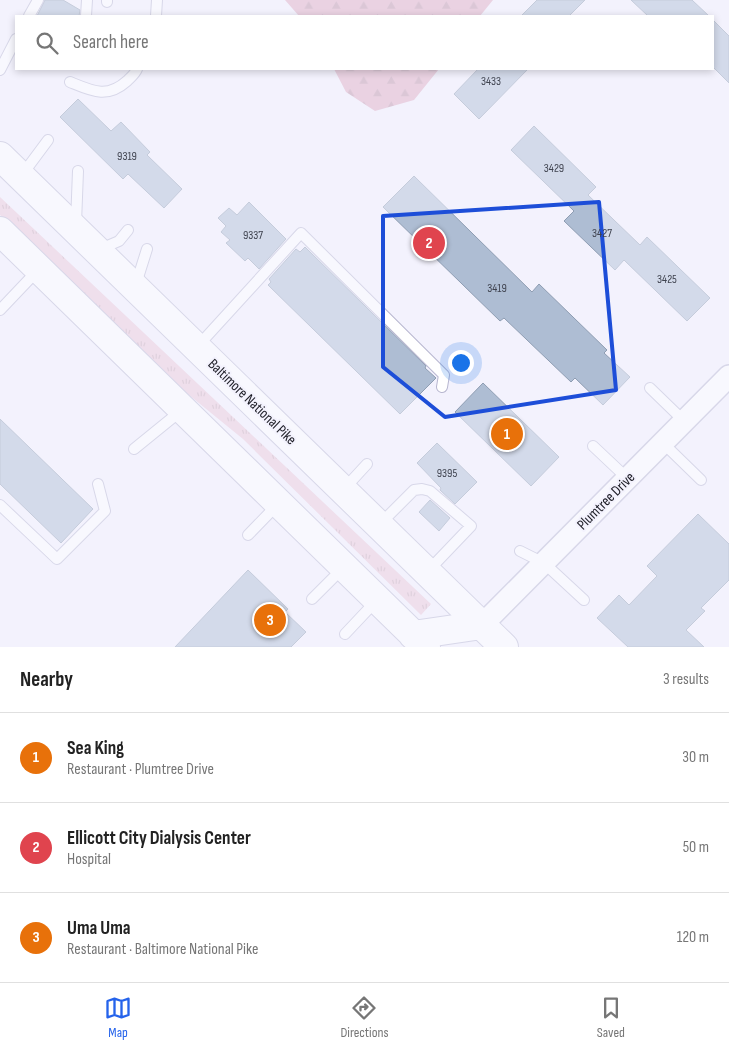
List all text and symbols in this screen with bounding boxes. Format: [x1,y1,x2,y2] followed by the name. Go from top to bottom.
[15,15,714,70] search box
[33,29,61,57] icon: search
[73,31,149,54] text: Search here
[481,74,501,89] house number: 3433
[117,149,137,164] house number: 9319
[544,161,564,176] house number: 3429
[413,224,445,262] pin: 2
[592,226,612,241] house number: 3427
[243,228,263,243] house number: 9337
[657,272,677,287] house number: 3425
[487,281,507,296] house number: 3419
[448,350,474,376] your location
[204,355,300,449] street label: Baltimore National Pike
[491,415,523,453] pin: 1
[437,466,457,481] house number: 9395
[573,468,639,534] street label: Plumtree Drive
[254,601,286,639] pin: 3
[20,667,73,692] text: Nearby
[663,670,709,689] text: 3 results
[67,737,124,760] text: Sea King
[33,748,39,767] text: 1
[682,748,709,767] text: 30 m
[67,760,214,779] text: Restaurant · Plumtree Drive
[67,827,251,850] text: Ellicott City Dialysis Center
[32,838,40,857] text: 2
[683,838,709,857] text: 50 m
[67,850,111,869] text: Hospital
[67,917,131,940] text: Uma Uma
[32,928,40,947] text: 3
[677,928,709,947] text: 120 m
[67,940,258,959] text: Restaurant · Baltimore National Pike
[104,994,132,1041] tab: Map
[340,994,389,1041] tab: Directions
[597,994,625,1041] tab: Saved

